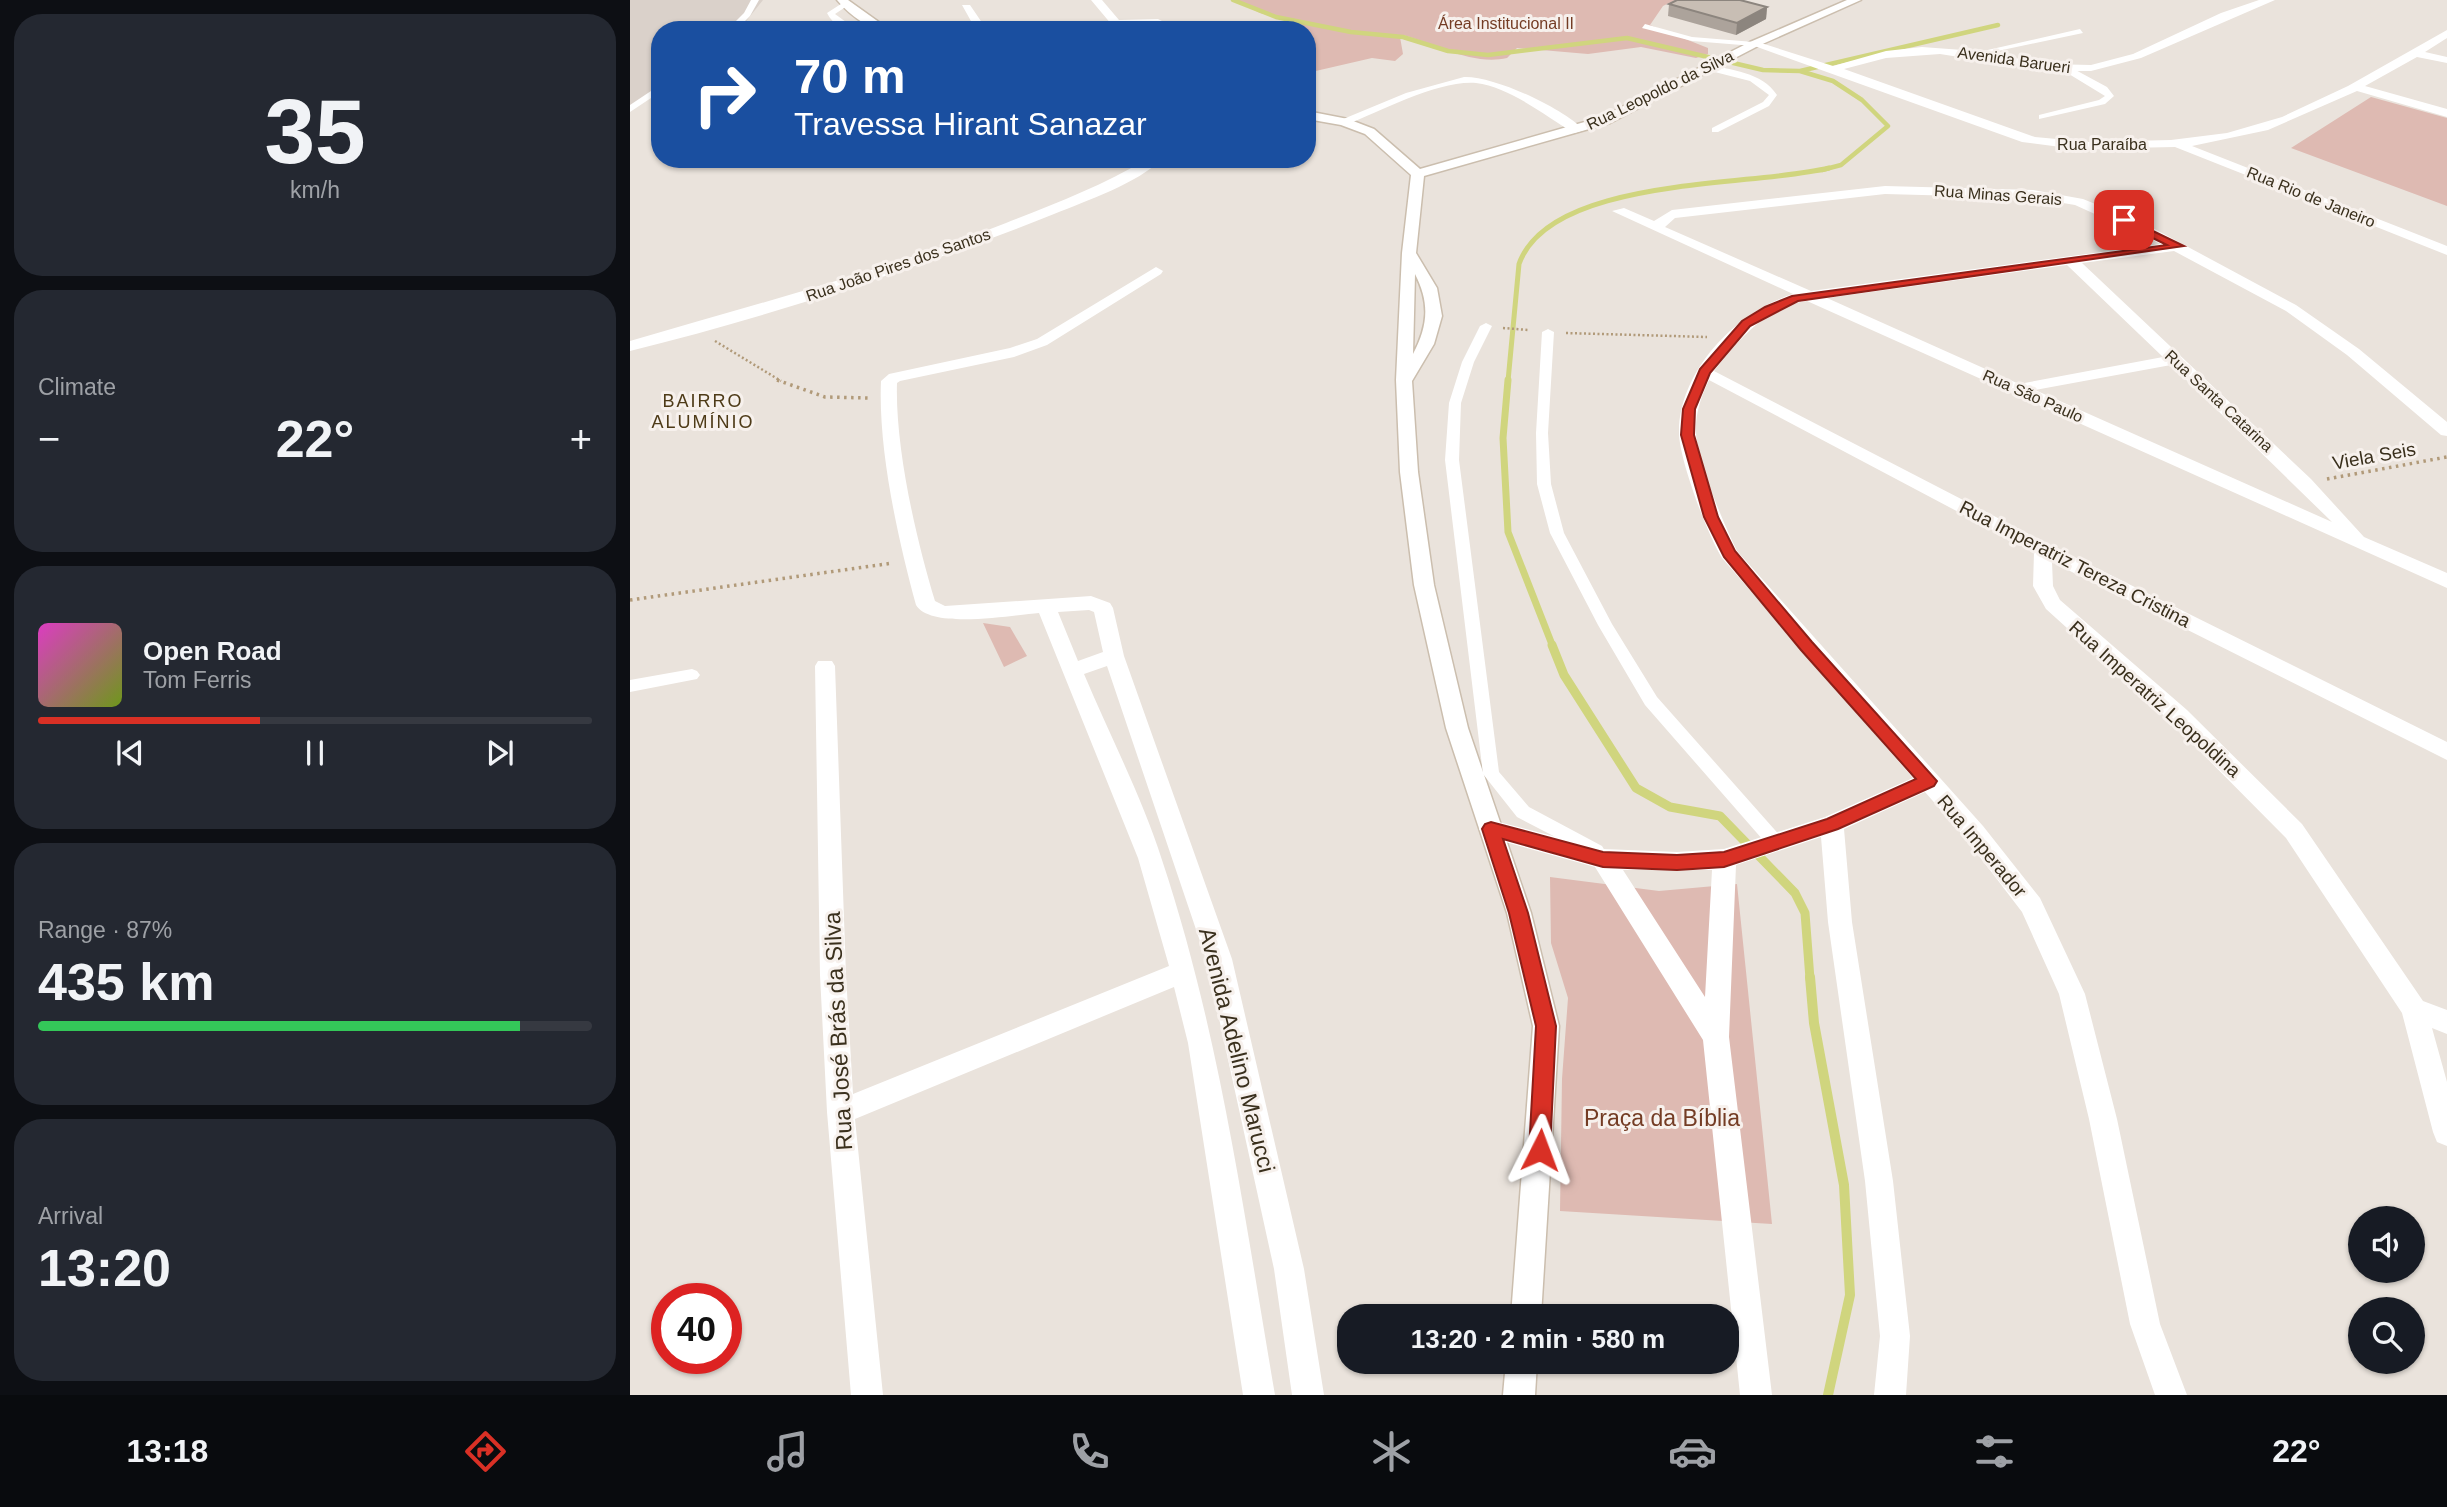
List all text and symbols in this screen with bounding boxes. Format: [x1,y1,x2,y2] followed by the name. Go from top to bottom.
[1438,14,1574,32] park label: Área Institucional II
[1957,44,2071,76] street label: Avenida Barueri
[1584,47,1736,133] street label: Rua Leopoldo da Silva
[679,49,770,140] icon: right
[794,49,906,103] text: 70 m
[264,81,366,182] text: 35
[794,106,1147,142] text: Travessa Hirant Sanazar
[2057,136,2147,153] street label: Rua Paraíba
[2244,163,2378,231] street label: Rua Rio de Janeiro
[290,177,340,203] text: km/h
[1934,182,2062,208] street label: Rua Minas Gerais
[2094,190,2154,250] pin
[2105,201,2143,239] icon: arrive
[804,225,992,305] street label: Rua João Pires dos Santos
[2162,347,2276,455] street label: Rua Santa Catarina
[1980,366,2086,426] street label: Rua São Paulo
[38,374,116,400] text: Climate
[651,391,755,432] district label: BAIRRO ALUMÍNIO
[276,410,354,468] text: 22°
[38,418,60,460] text: −
[570,418,592,460] text: +
[2331,438,2417,474] street label: Viela Seis
[1956,496,2194,632] street label: Rua Imperatriz Tereza Cristina
[2065,617,2245,782] street label: Rua Imperatriz Leopoldina
[143,636,282,666] text: Open Road
[143,667,252,693] text: Tom Ferris
[111,734,149,772] icon: previous
[296,734,334,772] icon: pause
[481,734,519,772] icon: next
[1933,791,2031,902] street label: Rua Imperador
[819,911,857,1151] street label: Rua José Brás da Silva
[38,917,172,943] text: Range · 87%
[1194,925,1280,1175] street label: Avenida Adelino Marucci
[38,953,214,1011] text: 435 km
[1584,1105,1740,1131] park label: Praça da Bíblia
[1503,1113,1577,1187] position arrow
[38,1203,103,1229] text: Arrival
[2348,1206,2425,1374] map controls
[2348,1206,2425,1283] button: sound
[38,1239,171,1297] text: 13:20
[651,1283,742,1374] speed limit sign: 40
[2348,1297,2425,1374] button: search
[1411,1324,1665,1354] text: 13:20 · 2 min · 580 m
[461,1427,510,1476] icon: directions
[763,1427,812,1476] icon: music
[1065,1427,1114,1476] icon: phone
[1367,1427,1416,1476] icon: climate
[1668,1427,1717,1476] icon: car
[1970,1427,2019,1476] icon: filters
[126,1433,208,1469] text: 13:18
[2272,1433,2321,1469] text: 22°

